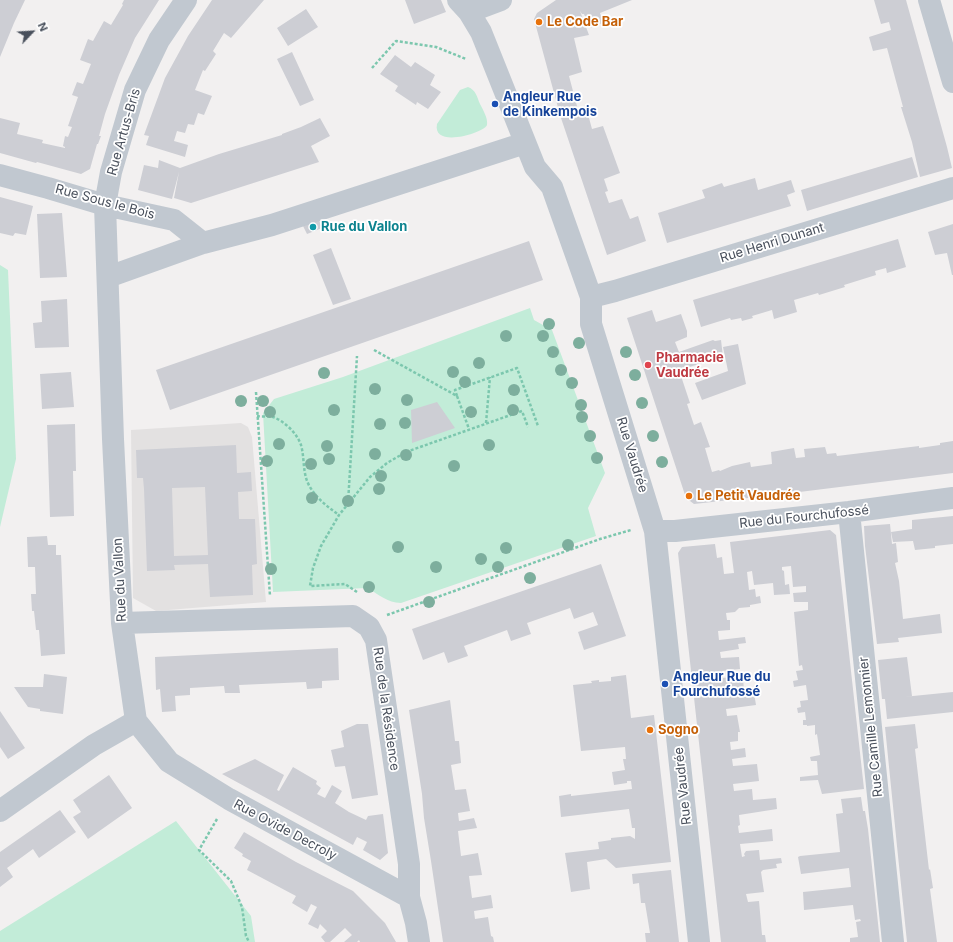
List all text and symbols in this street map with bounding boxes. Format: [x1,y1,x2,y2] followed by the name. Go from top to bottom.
[12,12,52,52] north arrow
[547,14,623,30] place label: Le Code Bar
[534,17,544,27] marker: Le Code Bar
[35,20,51,34] text: N
[104,87,144,177] street label: Rue Artus-Bris
[503,89,597,120] place label: Angleur Rue de Kinkempois
[490,99,500,109] marker: Angleur Rue de Kinkempois
[54,181,156,223] street label: Rue Sous le Bois
[321,219,407,235] place label: Rue du Vallon
[718,220,826,266] street label: Rue Henri Dunant
[308,222,318,232] marker: Rue du Vallon
[656,350,724,381] place label: Pharmacie Vaudrée
[643,360,653,370] marker: Pharmacie Vaudrée
[613,415,651,495] street label: Rue Vaudrée
[697,488,801,504] place label: Le Petit Vaudrée
[684,491,694,501] marker: Le Petit Vaudrée
[738,502,870,532] street label: Rue du Fourchufossé
[110,538,130,622] street label: Rue du Vallon
[370,646,402,772] street label: Rue de la Résidence
[856,656,886,798] street label: Rue Camille Lemonnier
[673,669,770,700] place label: Angleur Rue du Fourchufossé
[660,679,670,689] marker: Angleur Rue du Fourchufossé
[658,722,699,738] place label: Sogno
[645,725,655,735] marker: Sogno
[671,746,695,826] street label: Rue Vaudrée
[231,796,339,864] street label: Rue Ovide Decroly

